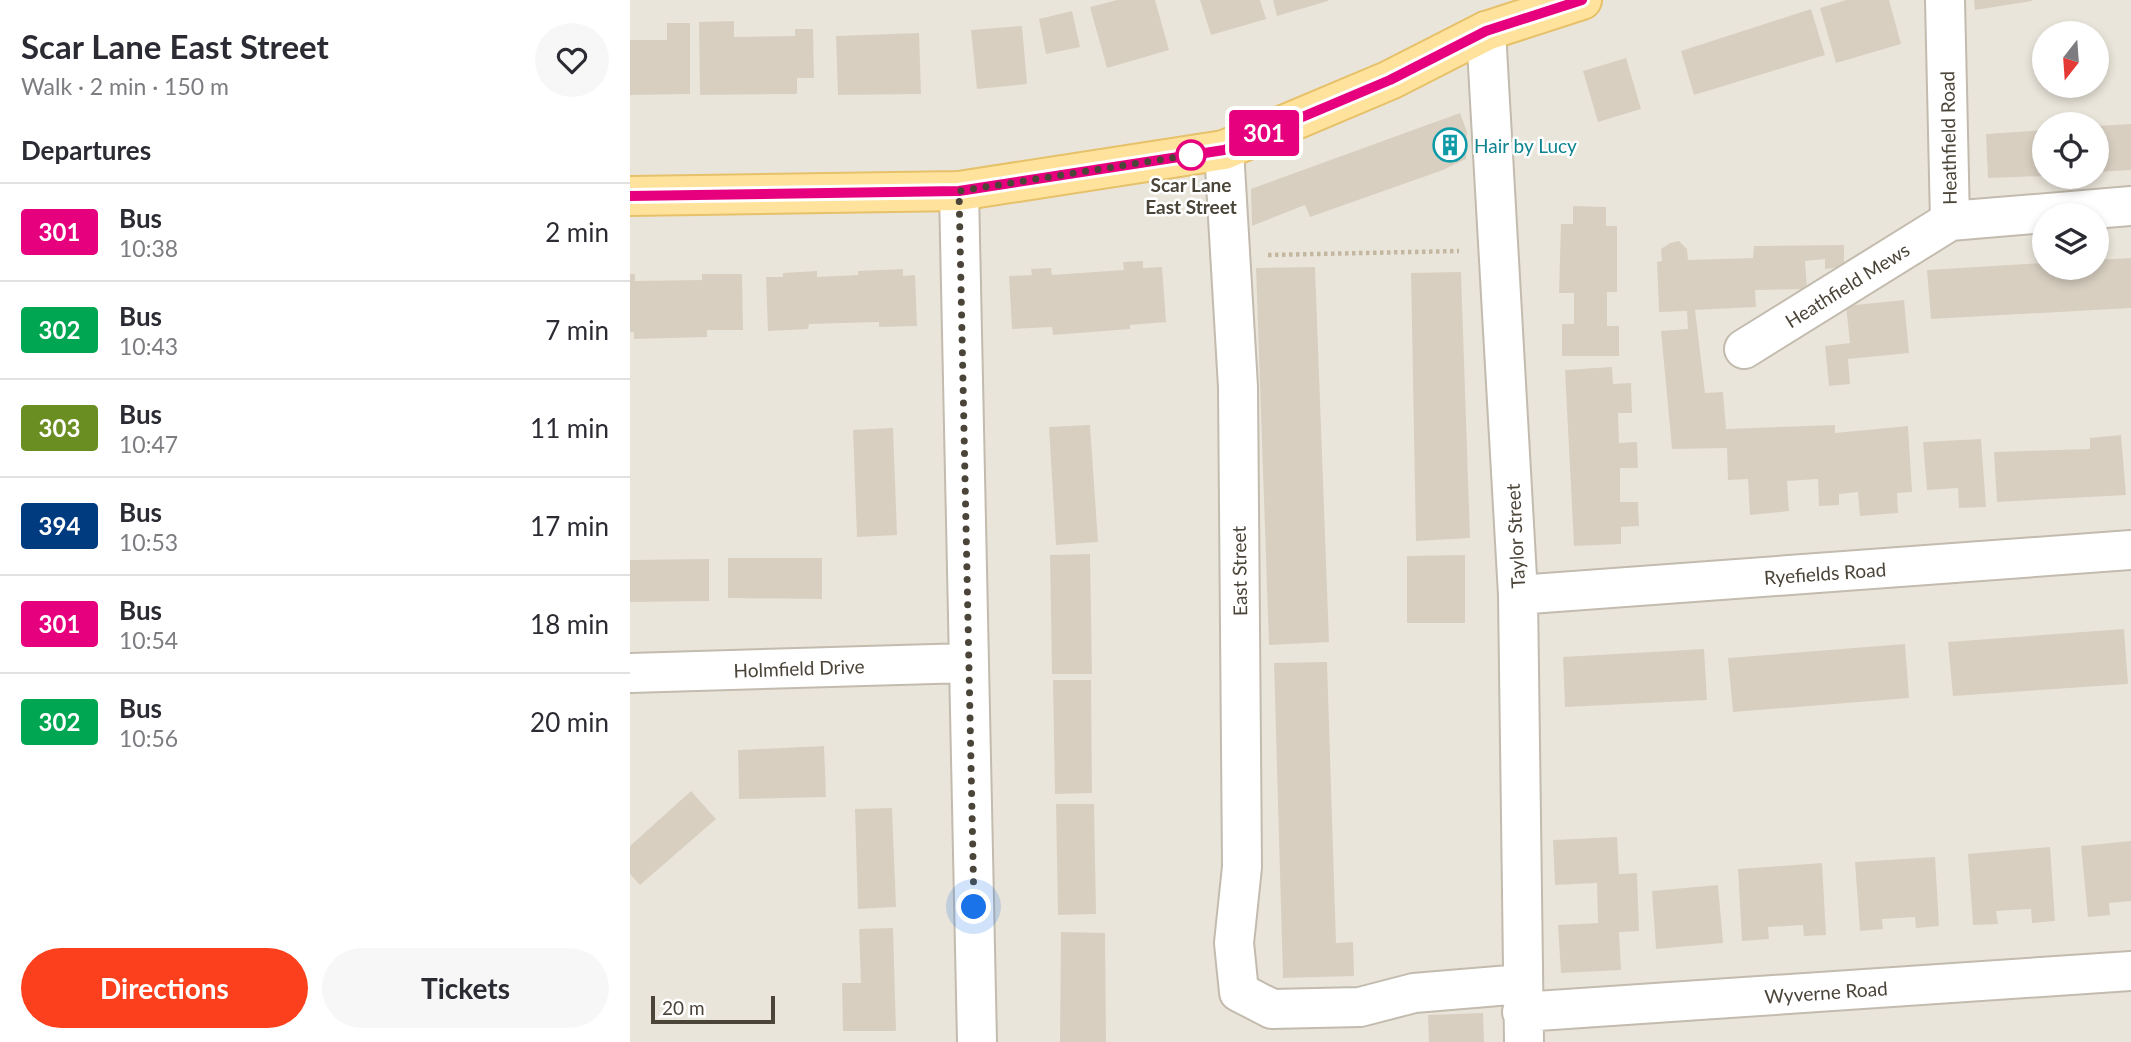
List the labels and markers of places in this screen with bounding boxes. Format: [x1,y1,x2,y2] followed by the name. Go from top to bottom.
[1431,126,1469,164] building icon: Hair by Lucy
[1474,134,1577,157] place label: Hair by Lucy
[1176,140,1206,170] marker: Scar Lane East Street
[1145,173,1237,218] place label: Scar Lane East Street

